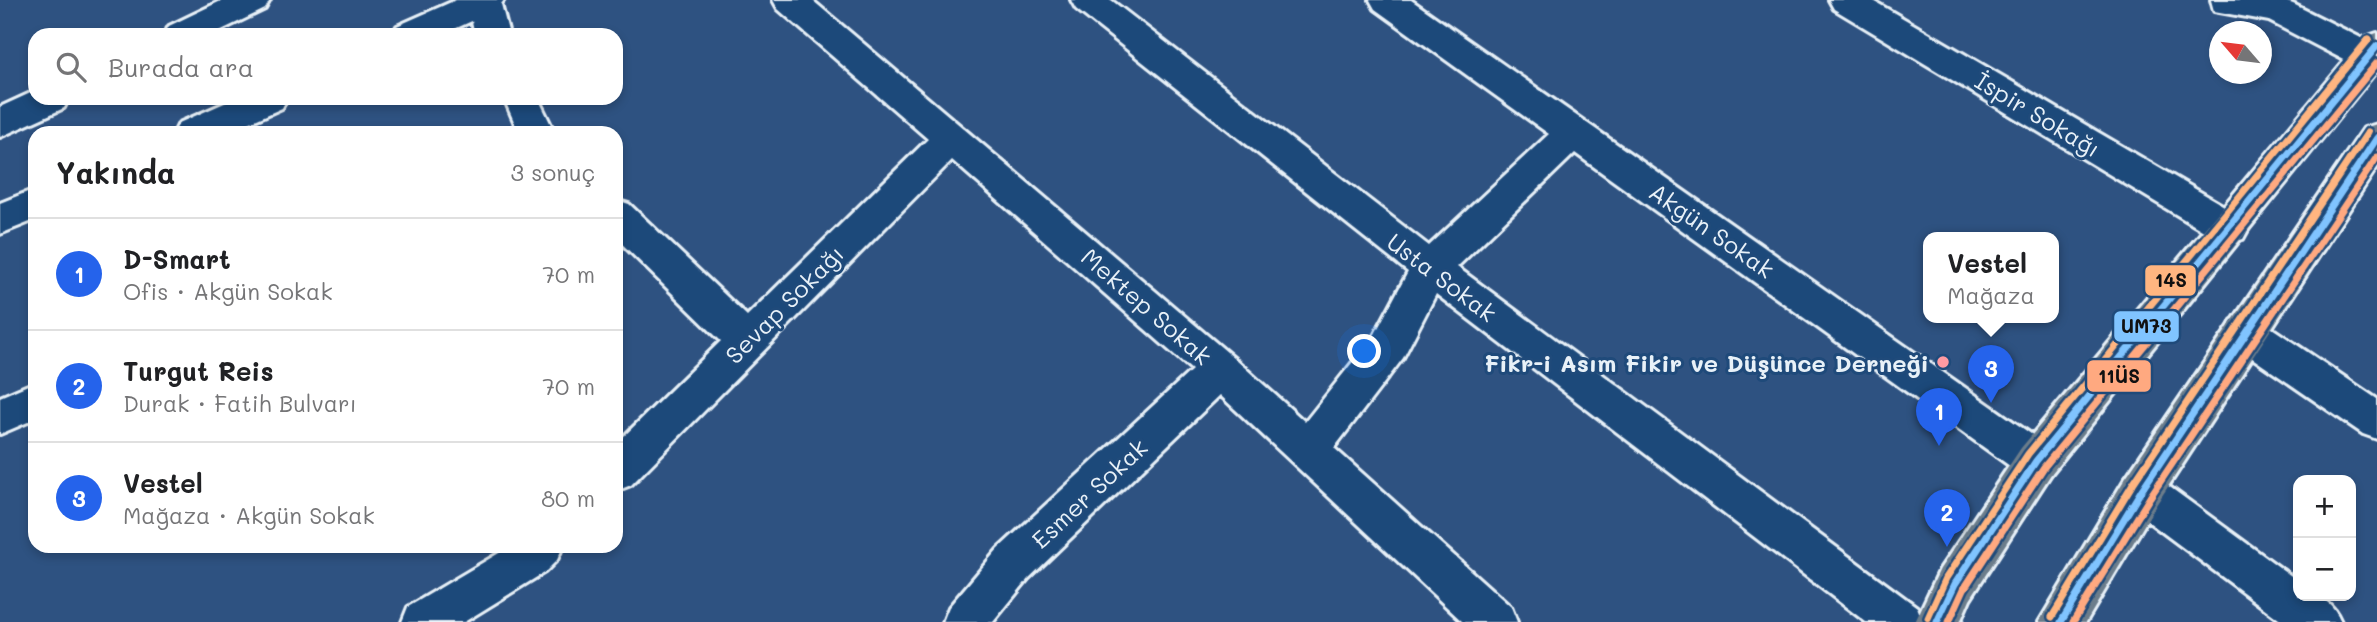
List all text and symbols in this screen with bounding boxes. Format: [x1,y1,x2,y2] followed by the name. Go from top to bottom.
[2209,21,2272,84] north arrow
[28,28,623,105] search box
[52,48,90,86] icon: search
[108,50,254,84] text: Burada ara
[1970,64,2106,164] street label: İspir Sokağı
[56,152,175,192] text: Yakında
[510,157,595,187] text: 3 sonuç
[1643,176,1781,284] street label: Akgün Sokak
[1381,226,1503,328] street label: Usta Sokak
[1923,232,2059,323] popup
[718,238,850,370] street label: Sevap Sokağı
[1075,241,1219,371] street label: Mektep Sokak
[123,242,231,276] text: D-Smart
[1947,246,2027,280] text: Vestel
[74,259,84,289] text: 1
[542,259,595,289] text: 70 m
[2144,264,2197,297] line badge: 14S
[2155,267,2187,292] text: 14S
[123,276,333,306] text: Ofis · Akgün Sokak
[1947,280,2035,310] text: Mağaza
[2113,310,2180,343] line badge: UM73
[2121,313,2171,338] text: UM73
[1347,334,1381,368] your location
[1968,345,2014,403] pin: 3
[1484,347,1929,379] place label: Fikr-i Asım Fikir ve Düşünce Derneği
[123,354,274,388] text: Turgut Reis
[1935,354,1951,370] marker: Fikr-i Asım Fikir ve Düşünce Derneği
[2086,359,2152,393] line badge: 11ÜS
[2098,363,2140,388] text: 11ÜS
[73,371,85,401] text: 2
[542,371,595,401] text: 70 m
[123,388,357,418] text: Durak · Fatih Bulvarı
[1916,388,1962,446] pin: 1
[1025,431,1153,555] street label: Esmer Sokak
[123,466,203,500] text: Vestel
[2293,475,2356,601] map controls
[2293,475,2356,538] button: +
[72,483,86,513] text: 3
[541,483,595,513] text: 80 m
[1924,489,1970,547] pin: 2
[123,500,375,530] text: Mağaza · Akgün Sokak
[2293,538,2356,601] button: −

